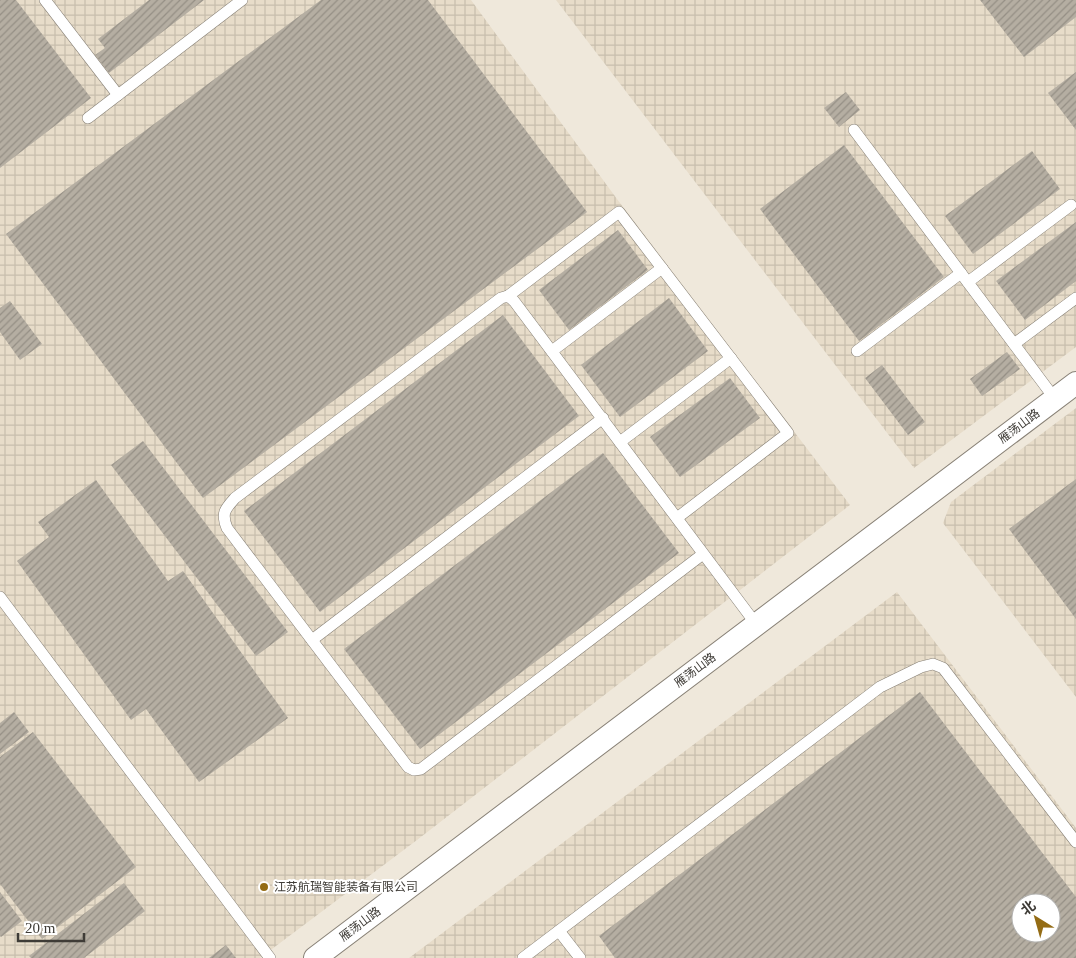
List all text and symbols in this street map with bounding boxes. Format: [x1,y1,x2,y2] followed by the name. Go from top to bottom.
[996,406,1042,446] street label: 雁荡山路
[672,650,718,690] street label: 雁荡山路
[274,880,418,894] place label: 江苏航瑞智能装备有限公司
[258,881,270,893] marker: 江苏航瑞智能装备有限公司
[1011,893,1061,943] north arrow
[1018,898,1039,918] text: 北
[337,904,383,944] street label: 雁荡山路
[18,910,84,942] scale bar
[25,920,56,936] text: 20 m

